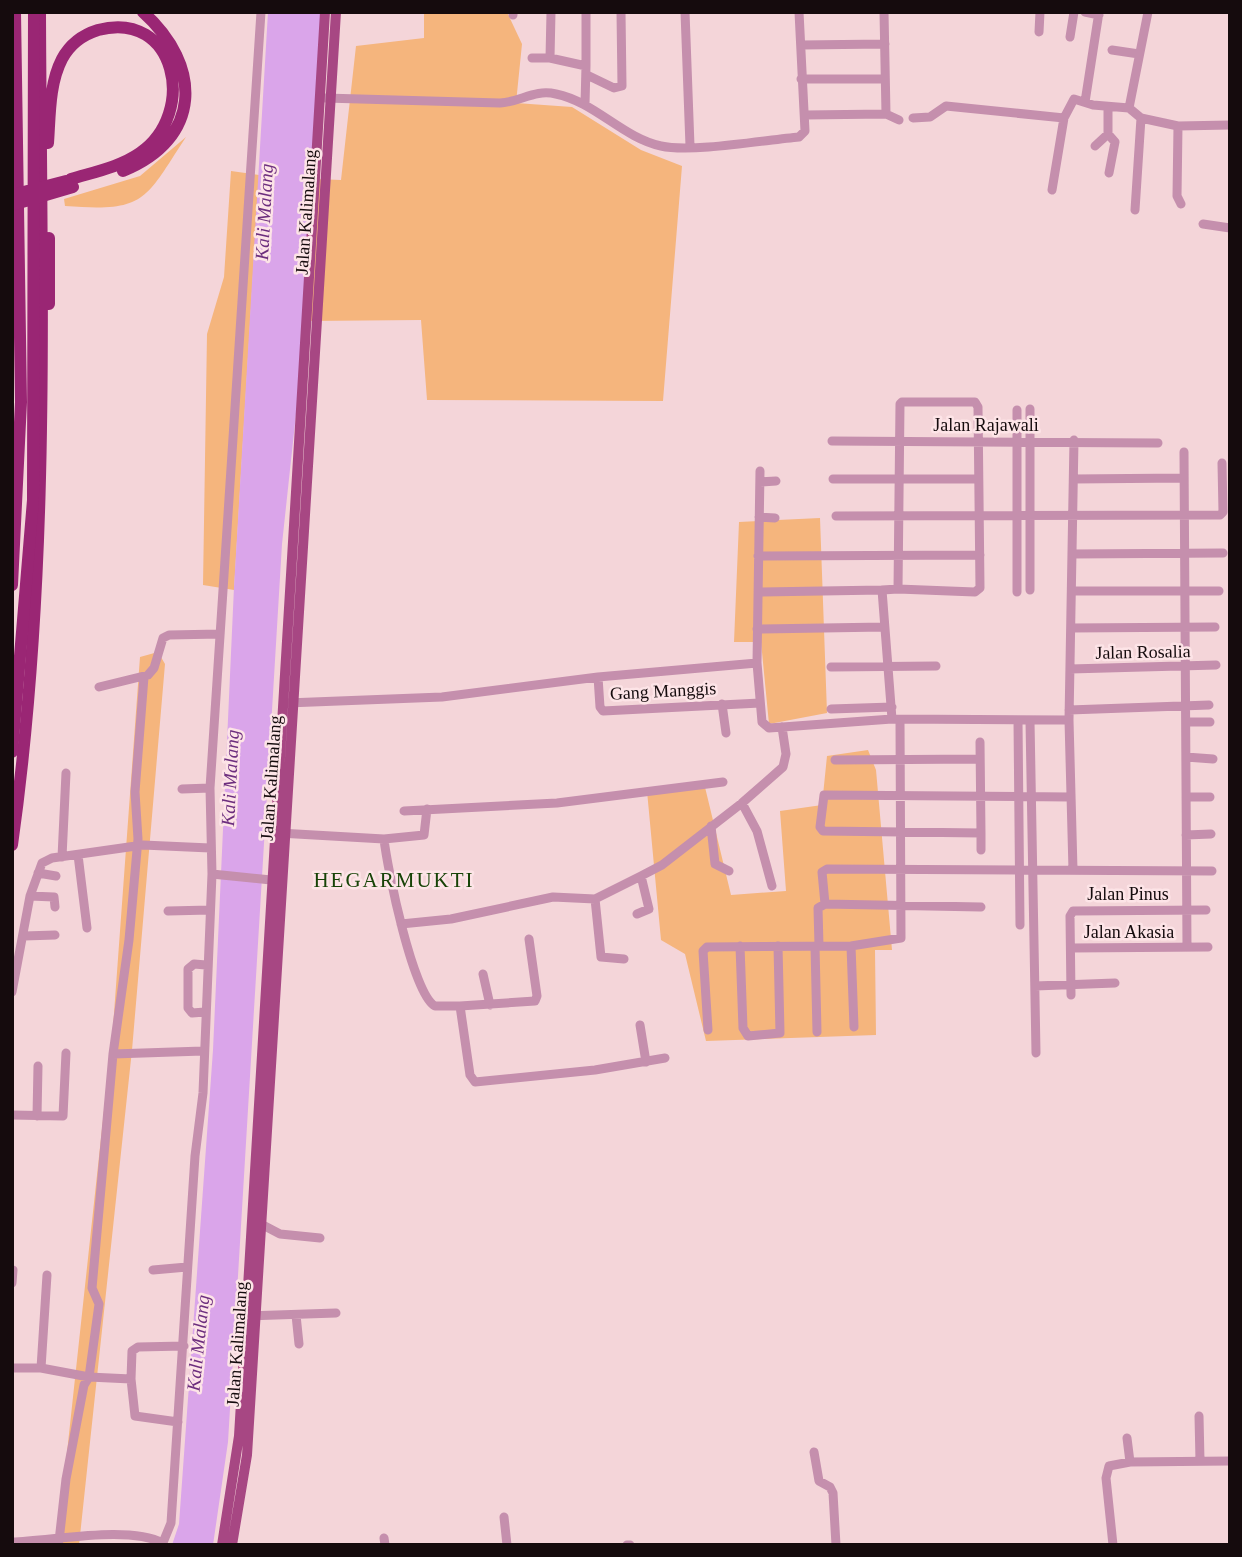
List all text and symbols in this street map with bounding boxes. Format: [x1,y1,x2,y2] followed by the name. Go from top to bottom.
[292,149,320,275] street label: Jalan Kalimalang
[251,163,277,262] water label: Kali Malang
[933,415,1039,435] street label: Jalan Rajawali
[1095,641,1191,663] street label: Jalan Rosalia
[609,678,717,704] street label: Gang Manggis
[257,715,285,841] street label: Jalan Kalimalang
[217,729,243,828] water label: Kali Malang
[313,868,475,892] district label: HEGARMUKTI
[1087,884,1169,904] street label: Jalan Pinus
[1084,922,1174,942] street label: Jalan Akasia
[223,1281,251,1407] street label: Jalan Kalimalang
[182,1294,213,1393] water label: Kali Malang

